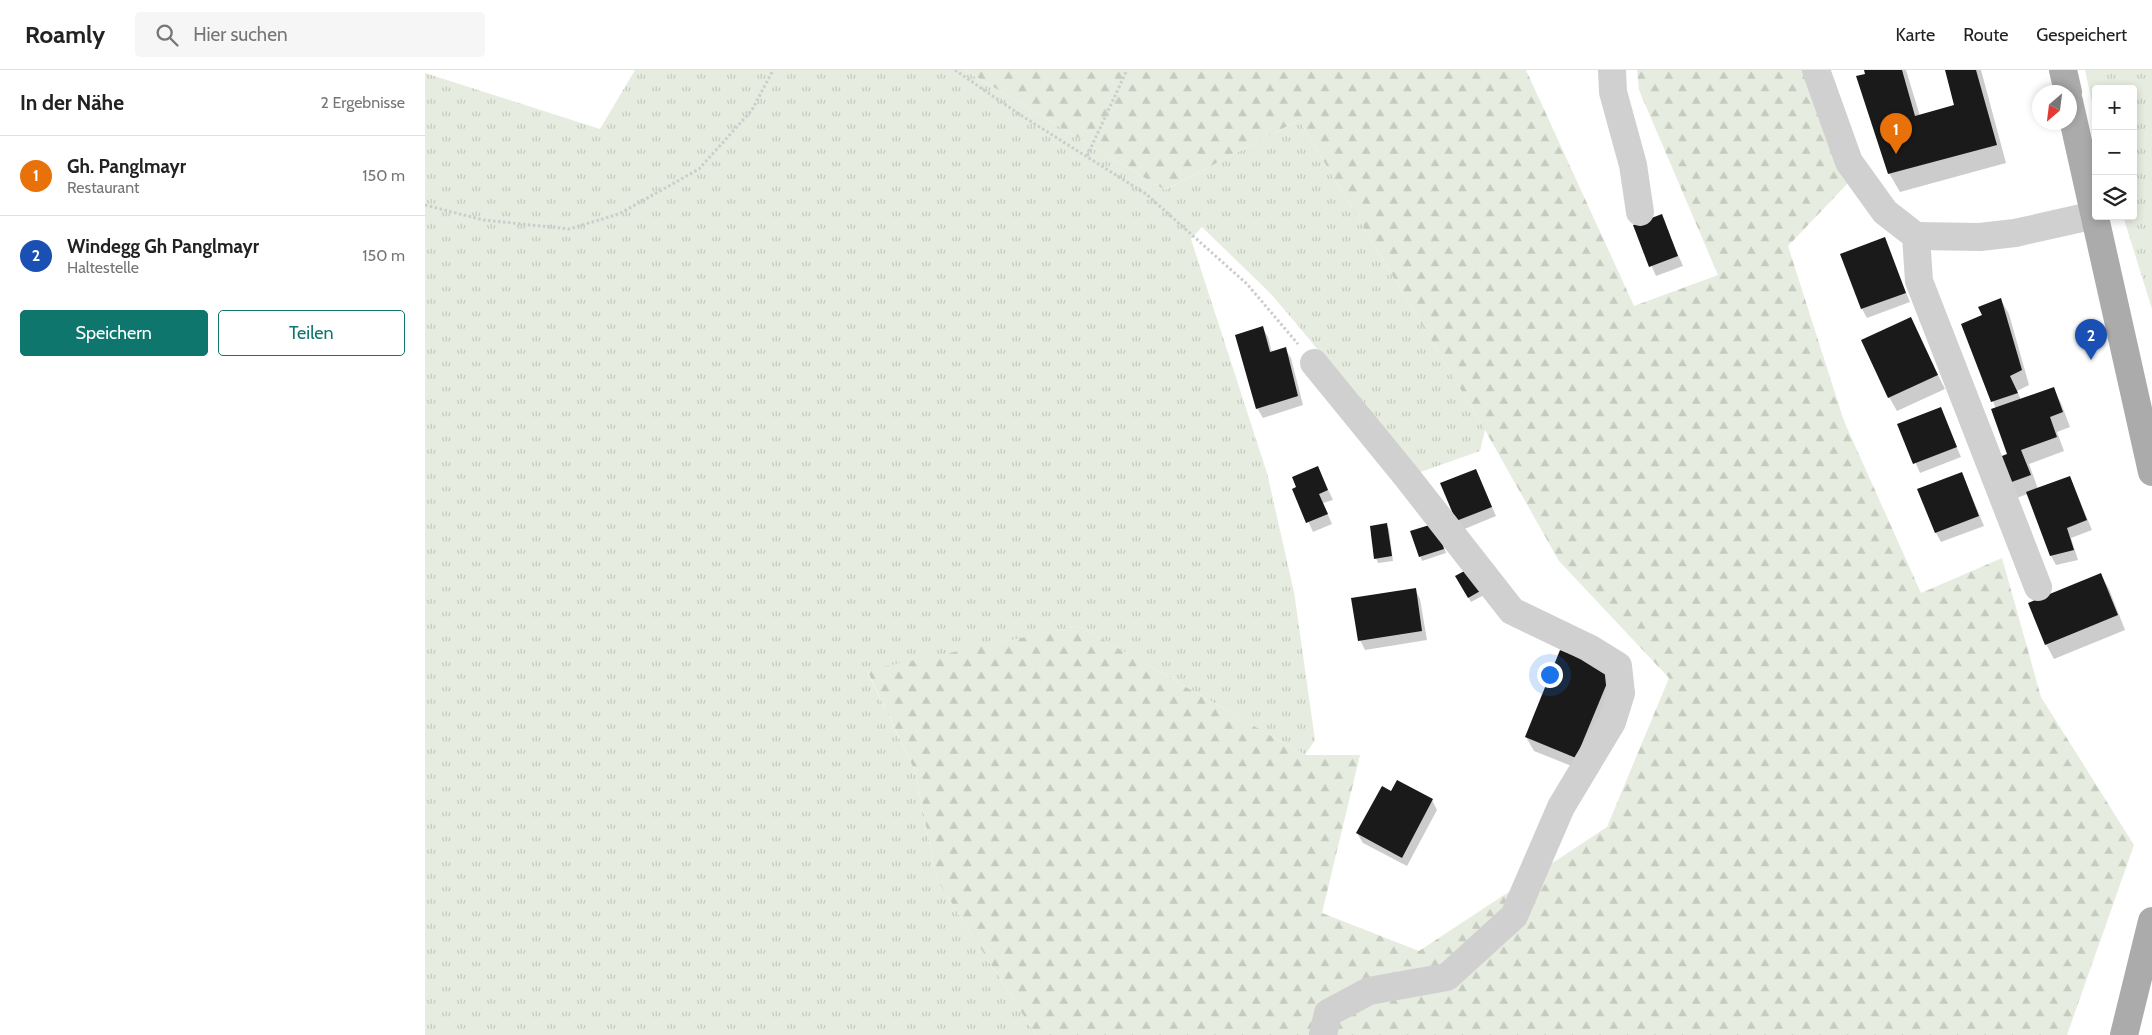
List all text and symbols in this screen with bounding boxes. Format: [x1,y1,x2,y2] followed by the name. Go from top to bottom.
[135,12,485,57] search box
[25,20,105,49] text: Roamly
[153,21,181,49] icon: search
[193,23,288,46] text: Hier suchen
[1896,24,1935,46] text: Karte
[1963,24,2008,46] text: Route
[2036,24,2127,46] text: Gespeichert
[2032,85,2077,130] north arrow
[2092,85,2137,220] map controls
[2092,85,2137,130] button: +
[20,90,124,115] text: In der Nähe
[321,93,405,112] text: 2 Ergebnisse
[1880,113,1912,154] pin: 1
[2092,130,2137,175] button: −
[67,155,186,178] text: Gh. Panglmayr
[33,166,39,185] text: 1
[362,166,405,185] text: 150 m
[2092,175,2137,220] button: layers
[67,178,139,197] text: Restaurant
[67,235,259,258] text: Windegg Gh Panglmayr
[32,246,40,265] text: 2
[362,246,405,265] text: 150 m
[67,258,139,277] text: Haltestelle
[20,310,208,356] button: Speichern
[218,310,405,356] button: Teilen
[2075,319,2107,360] pin: 2
[1537,662,1563,688] your location

